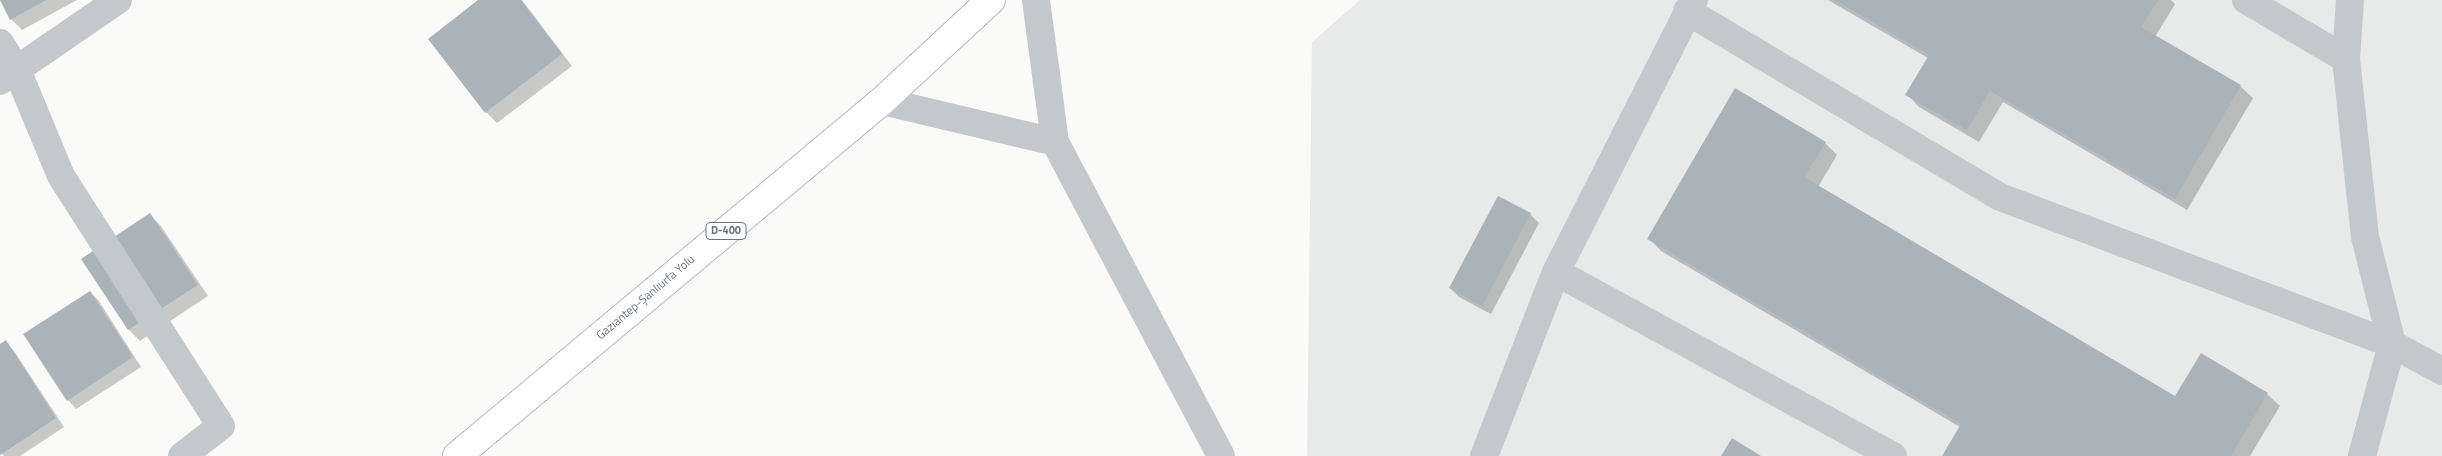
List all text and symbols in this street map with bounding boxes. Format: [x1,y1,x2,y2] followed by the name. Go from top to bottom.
[706,222,746,240] road number: D-400
[594,253,698,343] street label: Gaziantep-Şanlıurfa Yolu

